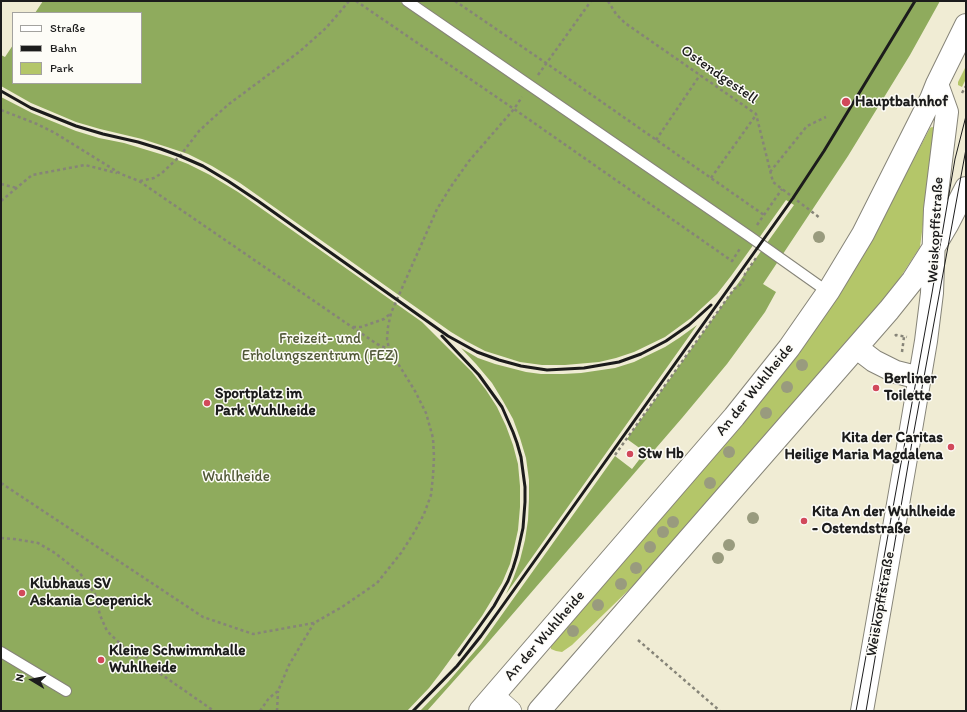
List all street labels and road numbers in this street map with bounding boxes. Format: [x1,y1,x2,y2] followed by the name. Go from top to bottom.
[677,42,761,108] street label: Ostendgestell
[924,176,948,284] street label: Weiskopffstraße
[712,340,798,440] street label: An der Wuhlheide
[863,550,899,658] street label: Weiskopffstraße
[501,587,589,685] street label: An der Wuhlheide

